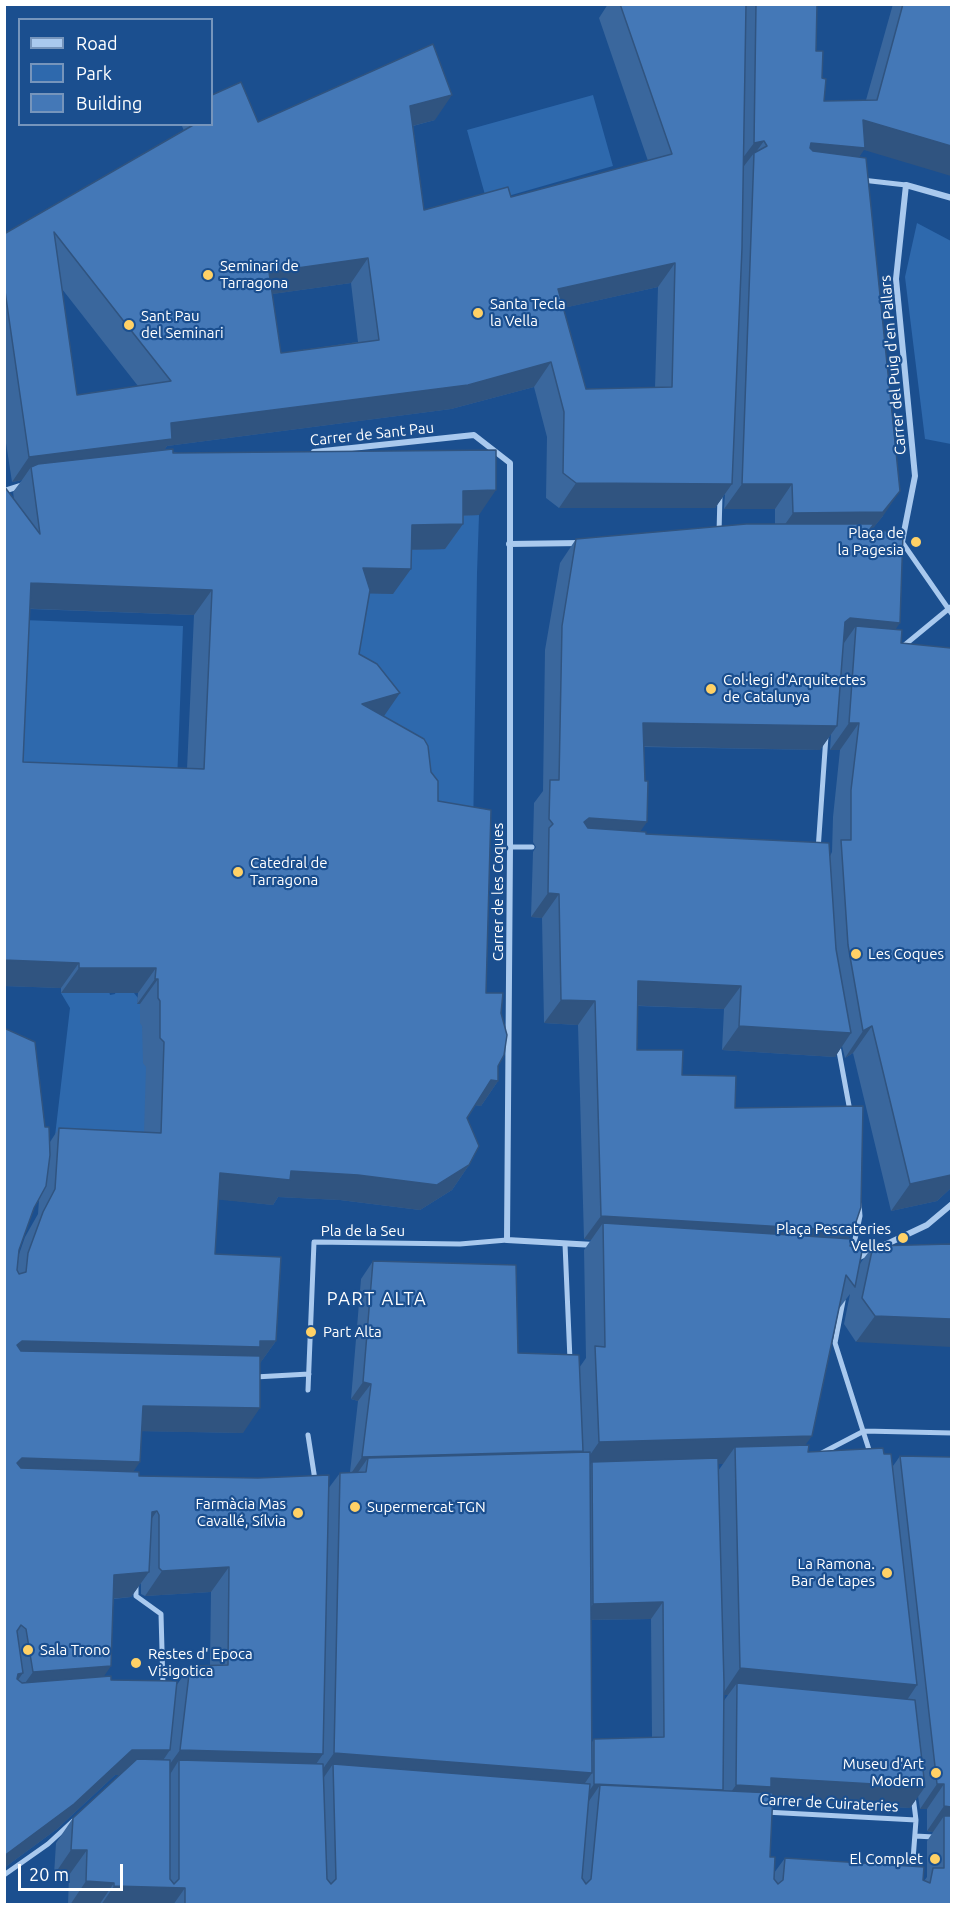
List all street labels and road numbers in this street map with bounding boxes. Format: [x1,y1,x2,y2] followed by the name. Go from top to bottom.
[876,274,910,456] street label: Carrer del Puig d'en Pallars
[309,419,435,449] street label: Carrer de Sant Pau
[489,823,507,961] street label: Carrer de les Coques
[321,1222,405,1240] street label: Pla de la Seu
[759,1790,899,1816] street label: Carrer de Cuirateries

